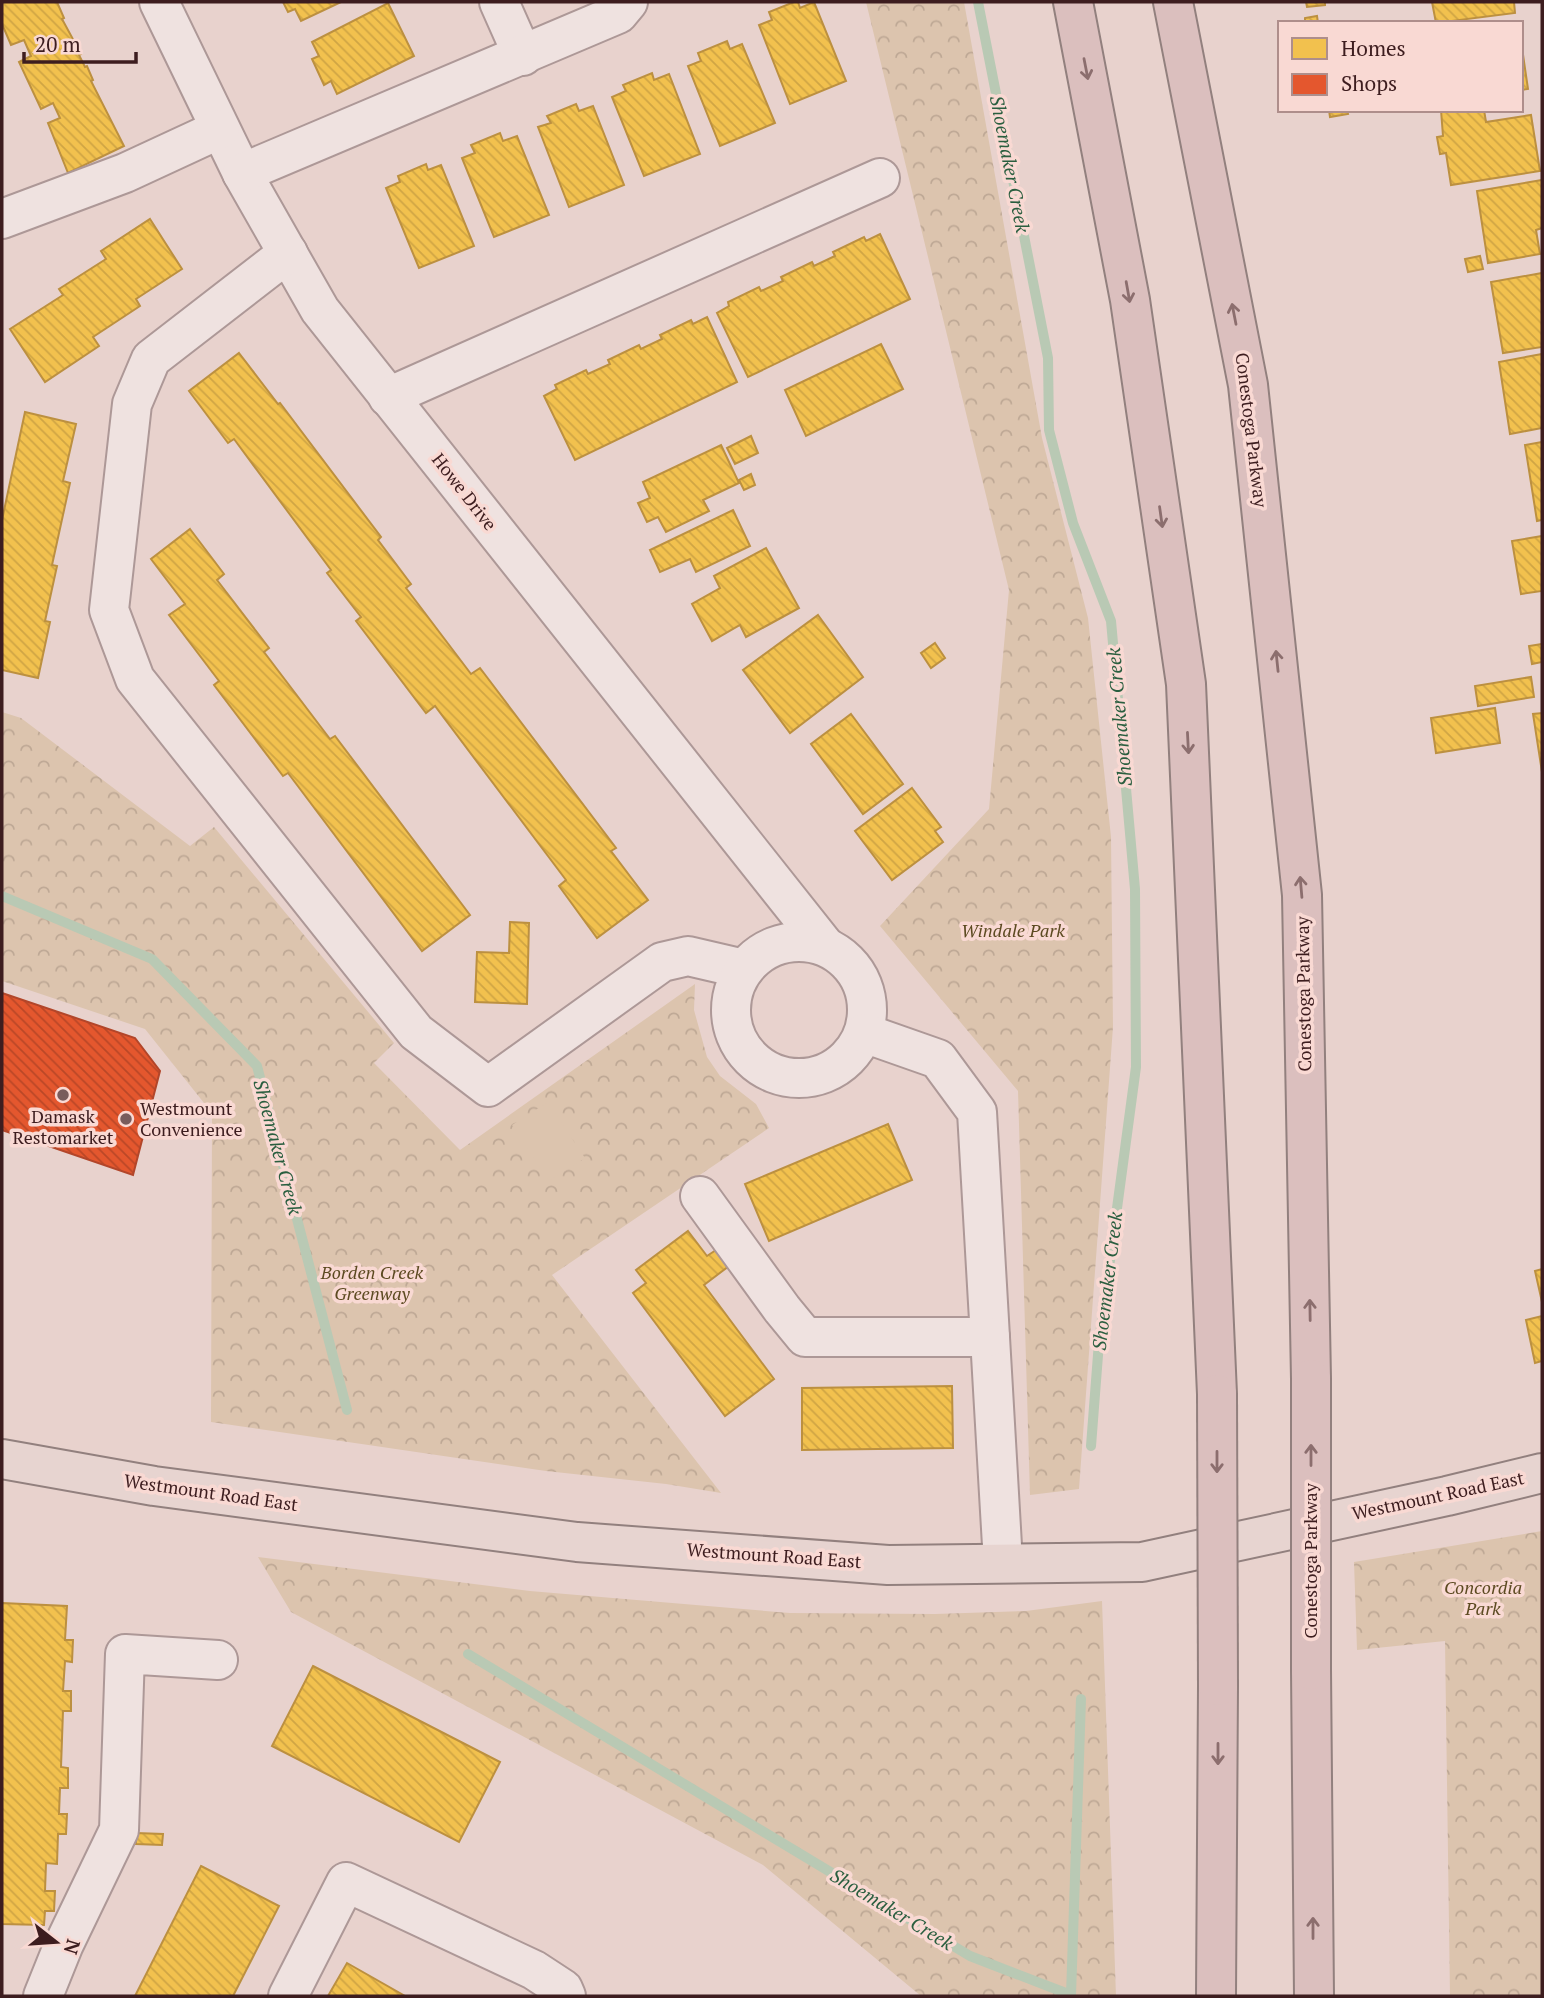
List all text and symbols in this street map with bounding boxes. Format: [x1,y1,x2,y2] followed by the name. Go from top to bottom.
[24,21,136,65] scale bar
[1278,21,1523,112] legend
[35,30,81,58] text: 20 m
[1341,34,1406,62] text: Homes
[1079,57,1093,80] one-way arrow
[1341,69,1397,97] text: Shops
[985,93,1036,235] water label: Shoemaker Creek
[1122,280,1135,303] one-way arrow
[1226,303,1240,326] one-way arrow
[1231,351,1273,509] street label: Conestoga Parkway
[427,448,503,535] street label: Howe Drive
[1155,505,1168,528] one-way arrow
[1100,646,1137,787] water label: Shoemaker Creek
[1270,650,1283,673] one-way arrow
[1182,731,1195,754] one-way arrow
[1294,876,1307,899] one-way arrow
[1290,915,1316,1072] street label: Conestoga Parkway
[961,918,1065,942] park label: Windale Park
[248,1076,309,1218] water label: Shoemaker Creek
[55,1087,71,1103] marker: Damask Restomarket
[140,1096,243,1141] place label: Westmount Convenience
[13,1104,114,1149] place label: Damask Restomarket
[118,1111,134,1127] marker: Westmount Convenience
[1086,1209,1127,1352] water label: Shoemaker Creek
[320,1260,424,1305] park label: Borden Creek Greenway
[1303,1299,1317,1322] one-way arrow
[1304,1444,1318,1467] one-way arrow
[1210,1450,1224,1473] one-way arrow
[1350,1465,1526,1525] street label: Westmount Road East
[123,1468,300,1516] street label: Westmount Road East
[1298,1482,1322,1639] street label: Conestoga Parkway
[686,1537,863,1573] street label: Westmount Road East
[1444,1575,1522,1620] park label: Concordia Park
[1211,1743,1224,1766] one-way arrow
[826,1862,959,1956] water label: Shoemaker Creek
[21,1907,91,1977] north arrow
[1306,1917,1320,1940] one-way arrow
[59,1937,87,1958] text: N

